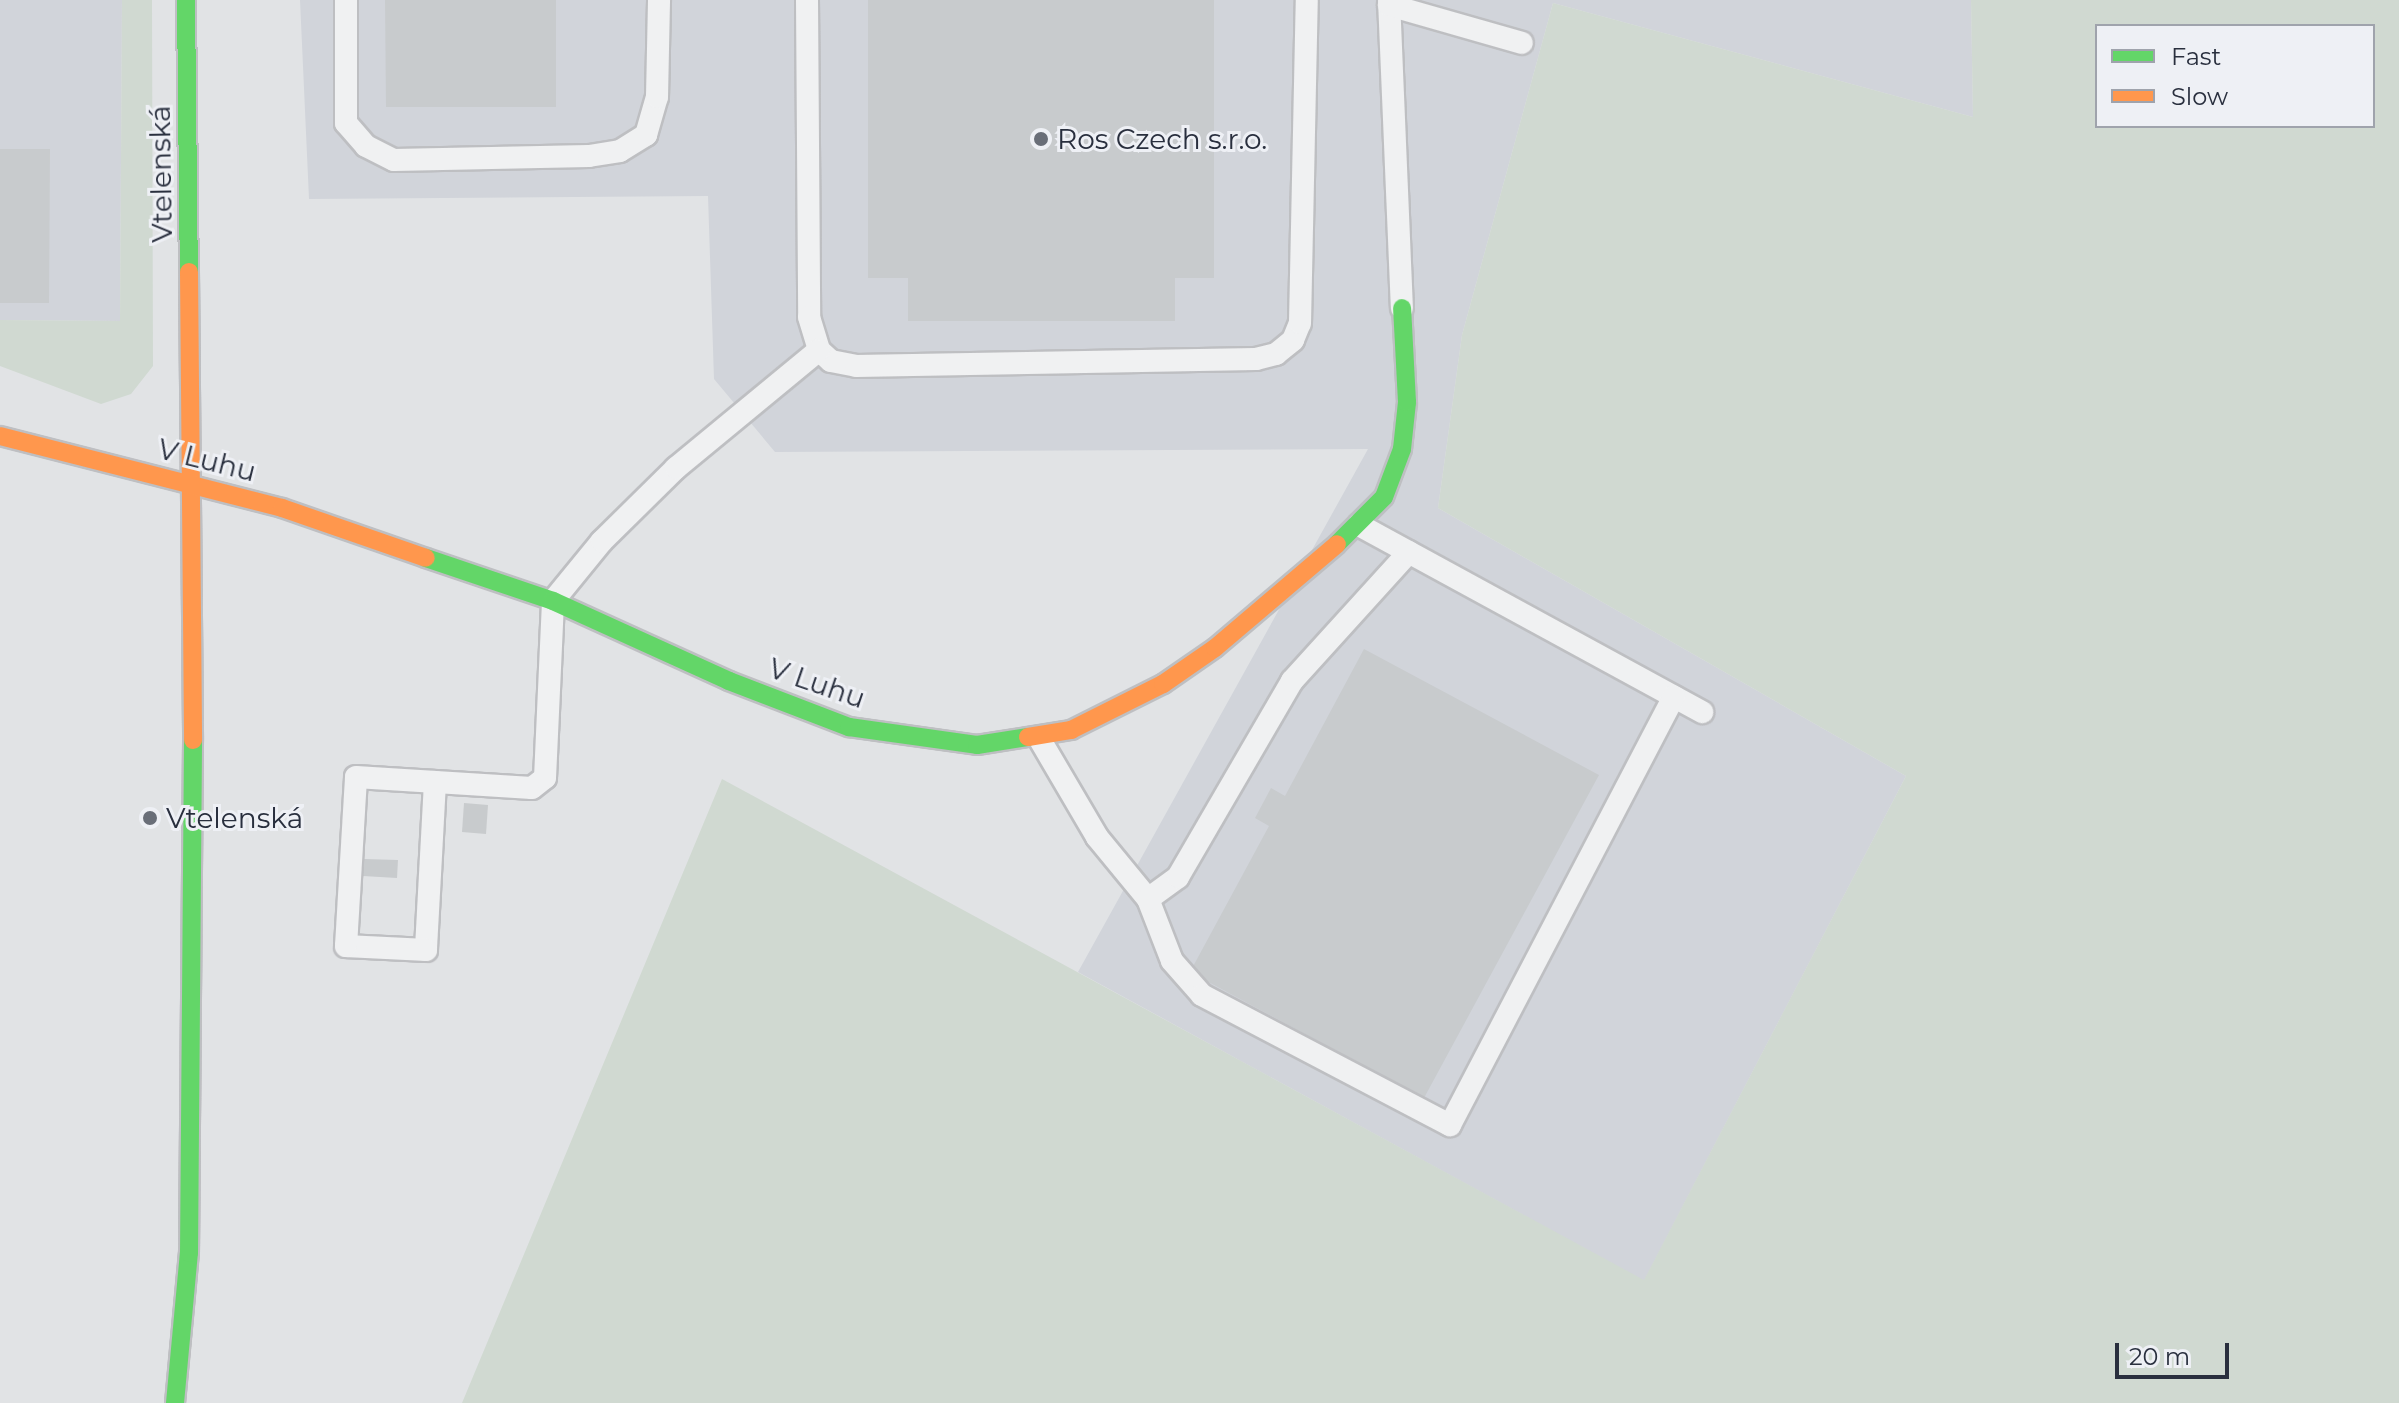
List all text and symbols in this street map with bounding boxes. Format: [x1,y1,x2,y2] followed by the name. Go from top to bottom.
[2095,24,2375,128] legend
[2171,42,2221,71] text: Fast
[2171,82,2228,111] text: Slow
[143,105,179,243] street label: Vtelenská
[1057,122,1267,156] place label: Ros Czech s.r.o.
[1032,130,1050,148] marker: Ros Czech s.r.o.
[155,432,259,488] street label: V Luhu
[764,651,870,715] street label: V Luhu
[166,801,303,835] place label: Vtelenská
[141,809,159,827] marker: Vtelenská
[2119,1327,2233,1377] scale bar
[2129,1342,2190,1371] text: 20 m

